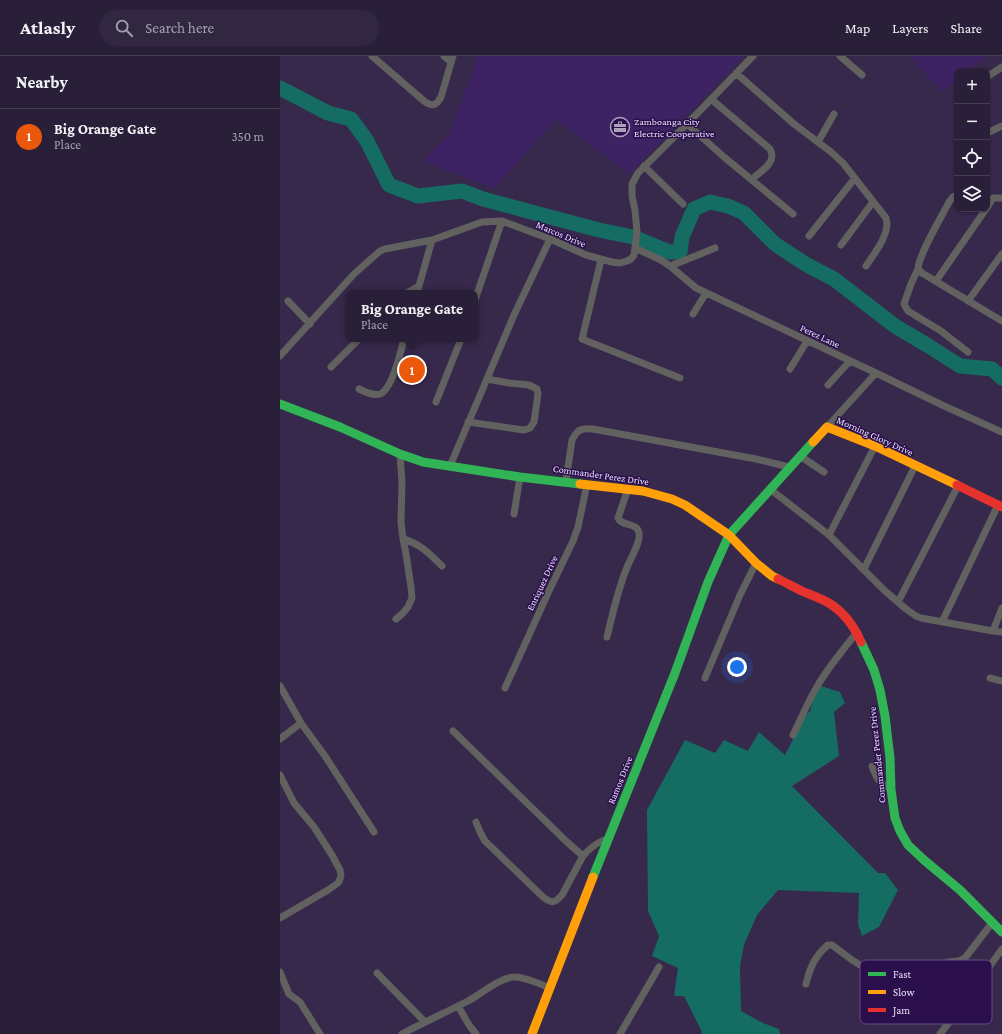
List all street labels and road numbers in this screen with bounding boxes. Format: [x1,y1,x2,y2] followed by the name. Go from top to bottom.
[535,219,588,250] street label: Marcos Drive
[798,322,842,350] street label: Perez Lane
[835,414,916,458] street label: Morning Glory Drive
[552,463,650,487] street label: Commander Perez Drive
[524,553,560,612] street label: Enriquez Drive
[866,706,888,804] street label: Commander Perez Drive
[605,754,635,806] street label: Ramos Drive

